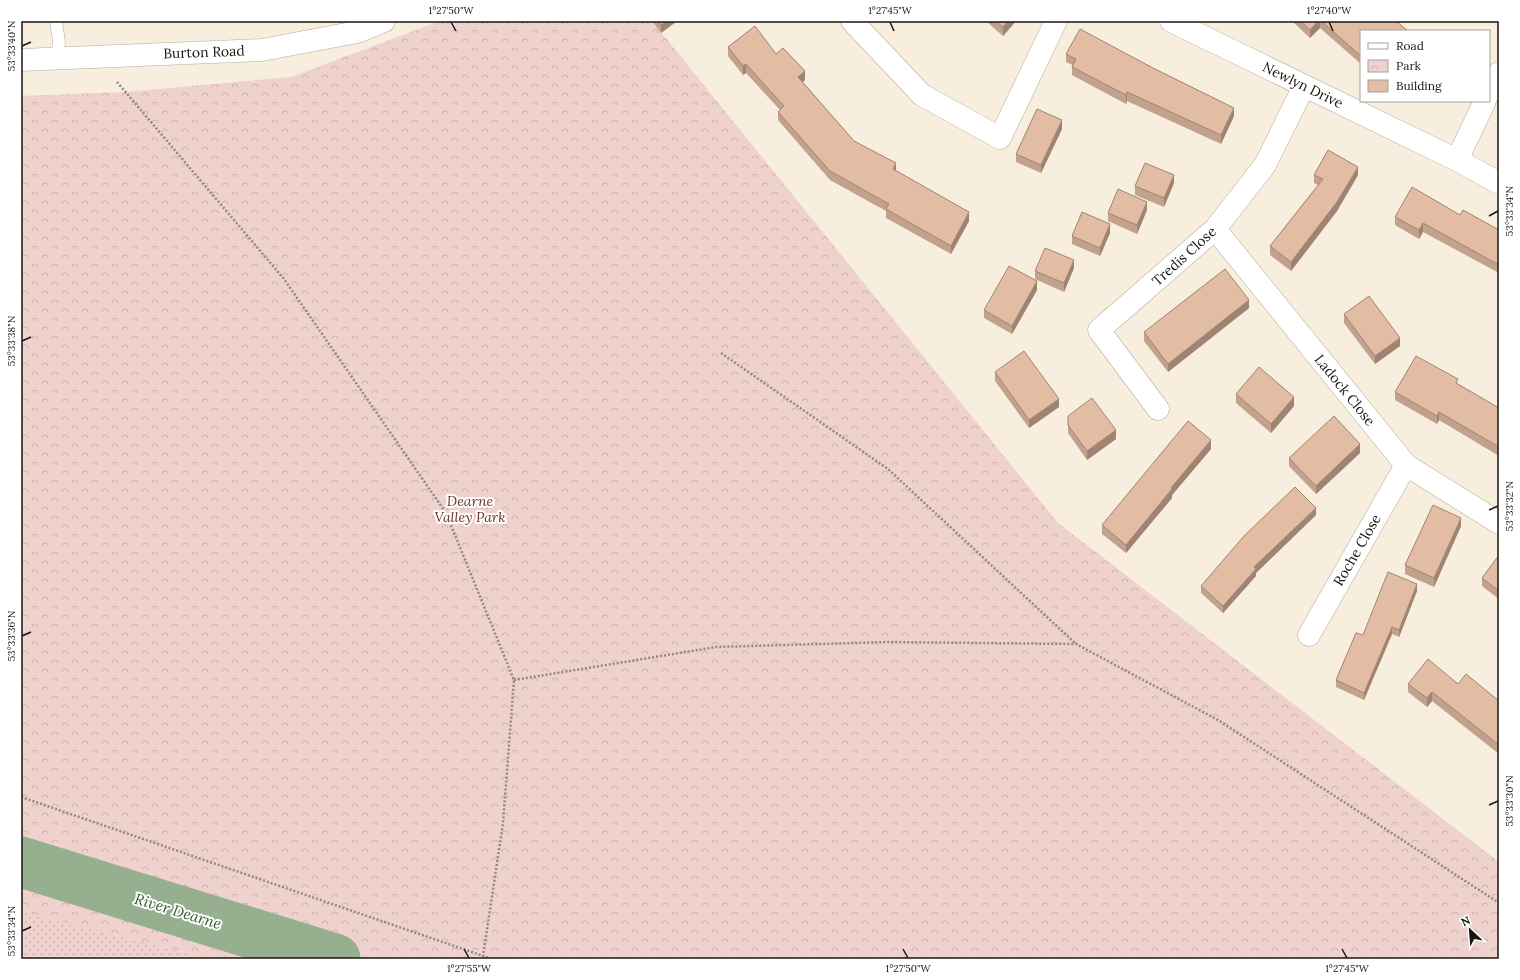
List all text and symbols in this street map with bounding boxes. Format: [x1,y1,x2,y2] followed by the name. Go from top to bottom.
[429,4,474,17] text: 1°27'50"W
[868,4,913,17] text: 1°27'45"W
[1307,4,1352,17] text: 1°27'40"W
[5,20,18,71] text: 53°33'40"N
[1360,30,1490,102] legend
[1396,38,1424,53] text: Road
[163,42,245,62] street label: Burton Road
[1260,58,1347,112] street label: Newlyn Drive
[1396,58,1422,73] text: Park
[1396,78,1442,93] text: Building
[1503,186,1516,236] text: 53°33'34"N
[1148,222,1220,290] street label: Tredis Close
[5,315,18,366] text: 53°33'38"N
[1311,351,1380,430] street label: Ladock Close
[1503,480,1516,531] text: 53°33'32"N
[435,492,505,526] park label: Dearne Valley Park
[1329,511,1385,589] street label: Roche Close
[5,610,18,661] text: 53°33'36"N
[1503,775,1516,827] text: 53°33'30"N
[132,889,224,933] water label: River Dearne
[5,906,18,956] text: 53°33'34"N
[1450,910,1490,950] north arrow
[1459,913,1473,929] text: N
[447,962,492,975] text: 1°27'55"W
[886,962,931,975] text: 1°27'50"W
[1325,962,1370,975] text: 1°27'45"W

